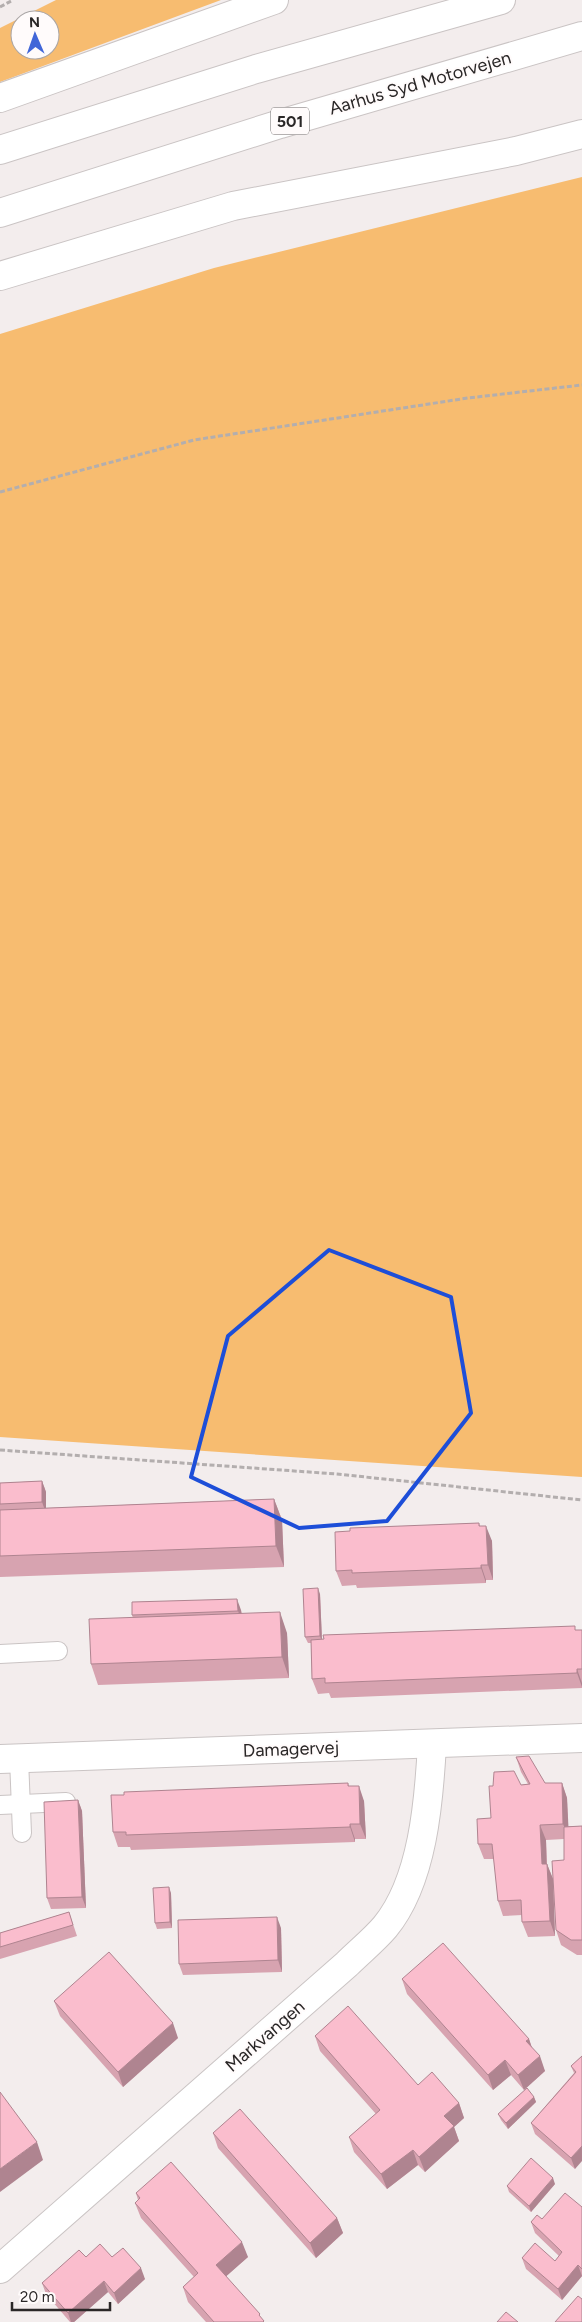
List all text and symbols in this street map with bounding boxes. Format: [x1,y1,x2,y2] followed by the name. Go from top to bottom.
[10,10,60,60] north arrow
[29,14,40,31] text: N
[327,46,513,120] street label: Aarhus Syd Motorvejen
[271,108,309,134] road number: 501
[242,1736,340,1762] street label: Damagervej
[221,1996,309,2076] street label: Markvangen
[12,2280,110,2312] scale bar
[20,2288,54,2306] text: 20 m

